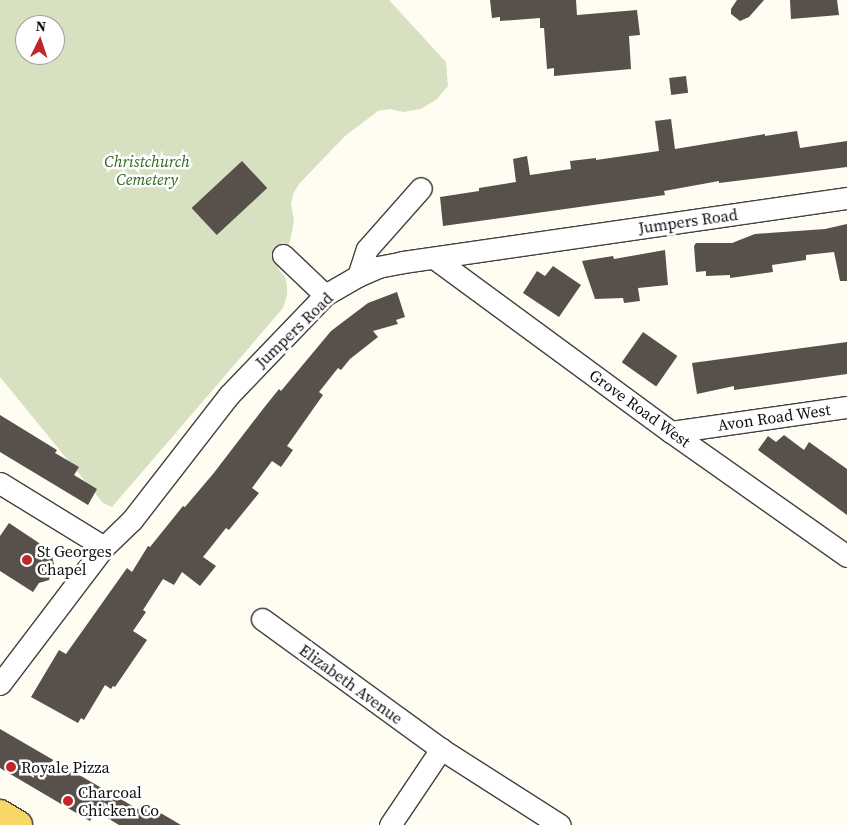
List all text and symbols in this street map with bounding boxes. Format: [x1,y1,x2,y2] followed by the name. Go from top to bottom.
[15,15,65,65] north arrow
[35,16,47,36] text: N
[104,151,190,189] park label: Christchurch Cemetery
[637,205,739,237] street label: Jumpers Road
[251,288,337,372] street label: Jumpers Road
[586,365,694,451] street label: Grove Road West
[716,400,832,434] street label: Avon Road West
[37,541,112,579] place label: St Georges Chapel
[21,554,33,566] marker: St Georges Chapel
[296,640,406,728] street label: Elizabeth Avenue
[21,757,110,777] place label: Royale Pizza
[5,761,17,773] marker: Royale Pizza
[78,782,159,820] place label: Charcoal Chicken Co
[62,795,74,807] marker: Charcoal Chicken Co

